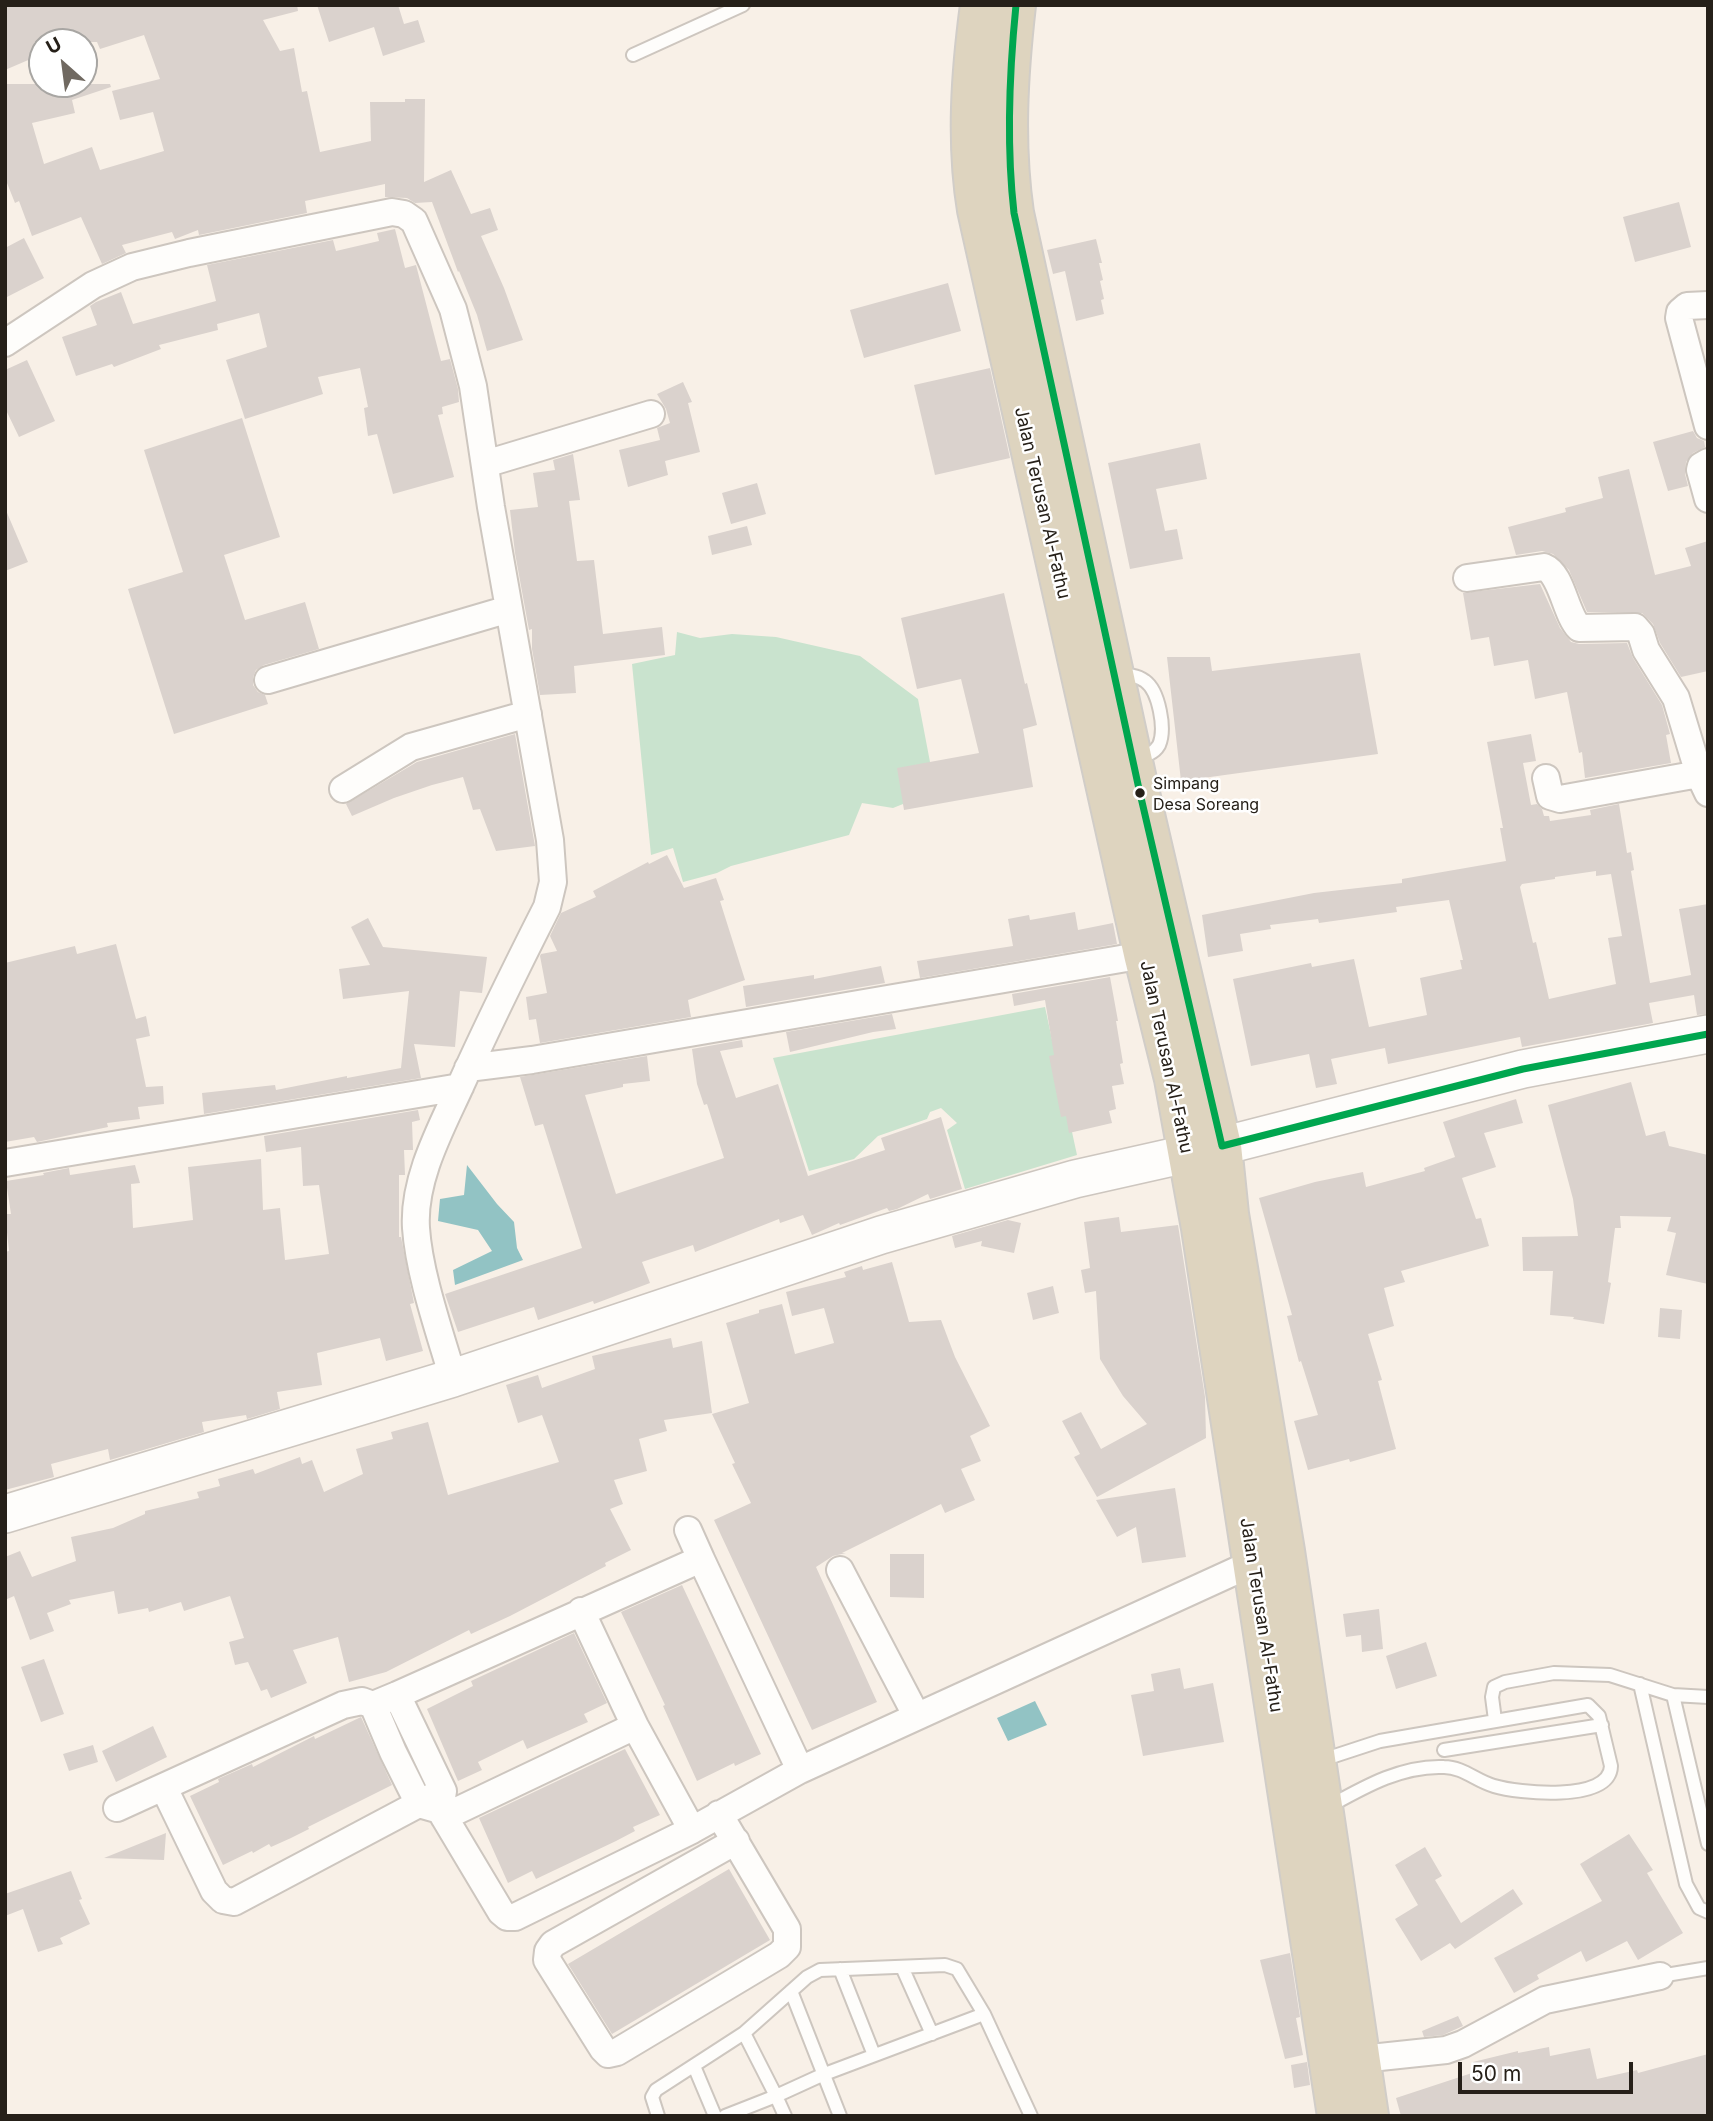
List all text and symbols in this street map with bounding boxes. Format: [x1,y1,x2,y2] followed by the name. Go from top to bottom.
[28,28,98,98] north arrow
[42,32,65,59] text: U
[1009,405,1075,601] street label: Jalan Terusan Al-Fathu
[1153,774,1259,812] place label: Simpang Desa Soreang
[1133,786,1147,800] marker: Simpang Desa Soreang
[1135,959,1197,1155] street label: Jalan Terusan Al-Fathu
[1235,1516,1287,1714] street label: Jalan Terusan Al-Fathu
[1461,2048,1636,2092] scale bar
[1471,2061,1521,2086] text: 50 m

